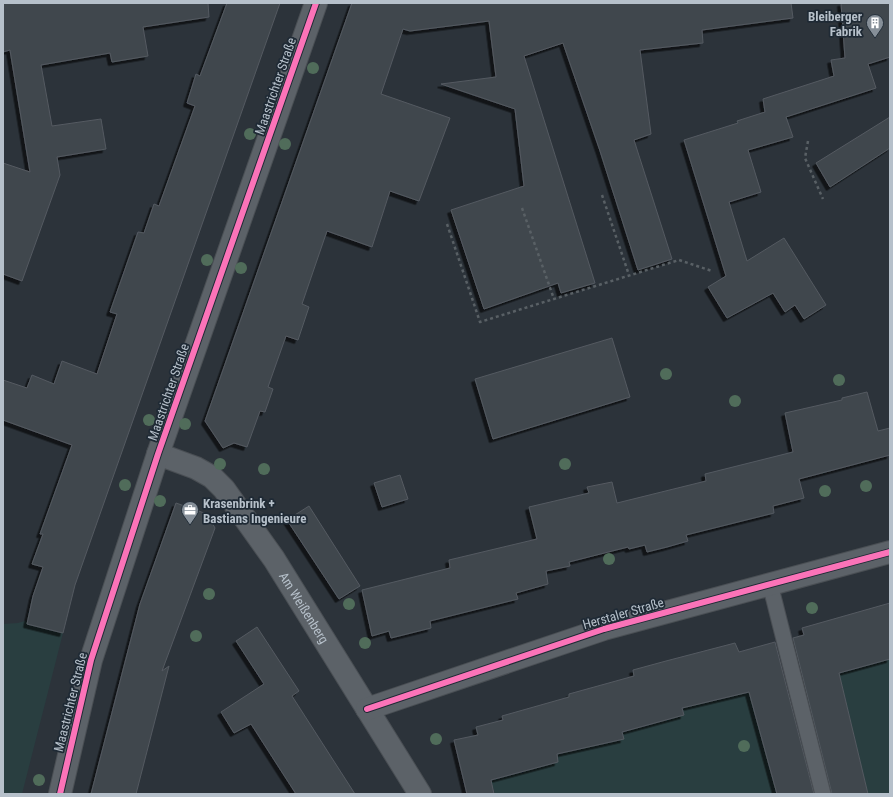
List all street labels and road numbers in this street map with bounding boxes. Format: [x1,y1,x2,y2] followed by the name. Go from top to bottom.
[252,36,299,137] street label: Maastrichter Straße
[145,342,192,443] street label: Maastrichter Straße
[276,569,331,646] street label: Am Weißenberg
[581,595,665,632] street label: Herstaler Straße
[51,651,90,753] street label: Maastrichter Straße

